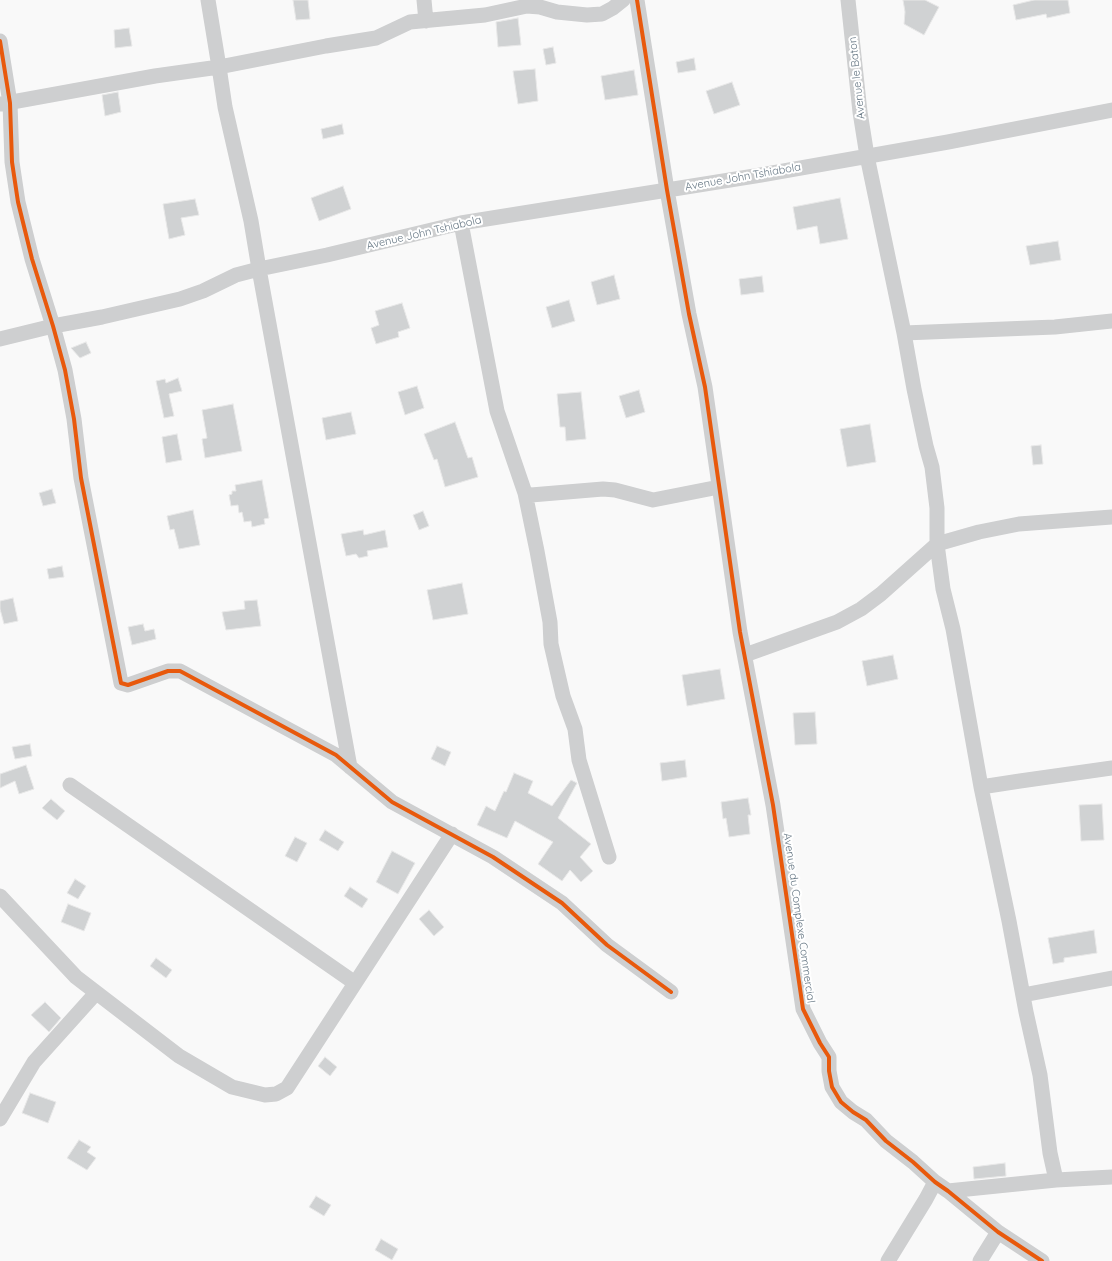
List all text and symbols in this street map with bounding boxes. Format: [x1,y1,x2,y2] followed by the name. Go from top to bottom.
[846,36,868,120] street label: Avenue le Baton
[684,160,802,194] street label: Avenue John Tshiabola
[365,213,483,253] street label: Avenue John Tshiabola
[781,832,817,1004] street label: Avenue du Complexe Commercial

